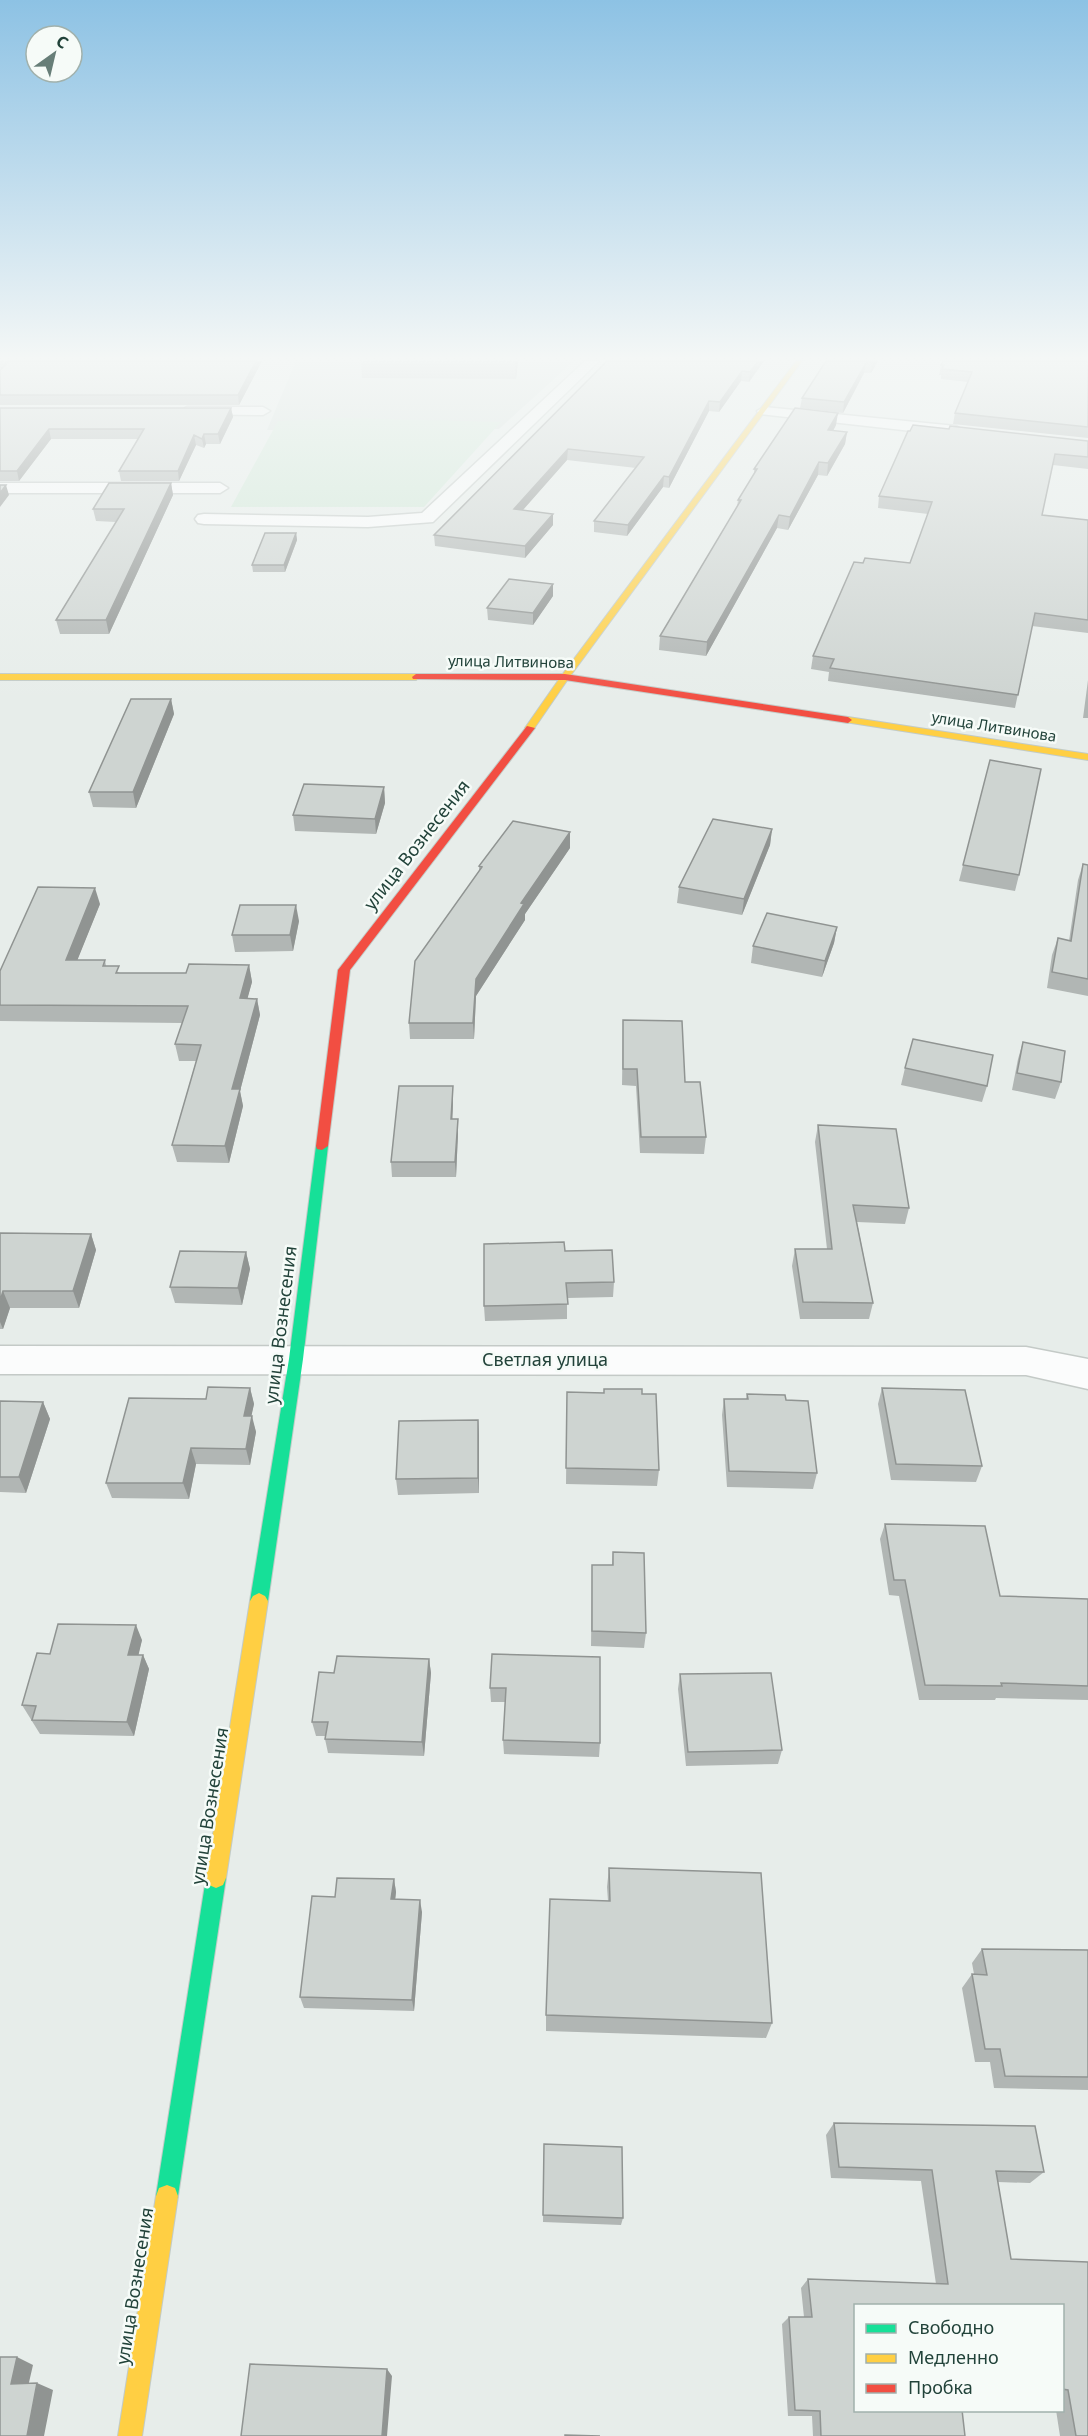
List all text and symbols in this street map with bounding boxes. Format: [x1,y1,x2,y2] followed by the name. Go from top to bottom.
[24,24,84,84] north arrow
[52,30,73,54] text: С
[448,650,574,672] street label: улица Литвинова
[930,706,1058,746] street label: улица Литвинова
[358,774,475,914] street label: улица Вознесения
[258,1244,302,1405] street label: улица Вознесения
[482,1347,608,1371] street label: Светлая улица
[185,1725,233,1886] street label: улица Вознесения
[110,2205,158,2366] street label: улица Вознесения
[854,2304,1064,2412] legend
[908,2315,994,2339] text: Свободно
[908,2345,999,2369] text: Медленно
[908,2375,973,2399] text: Пробка

